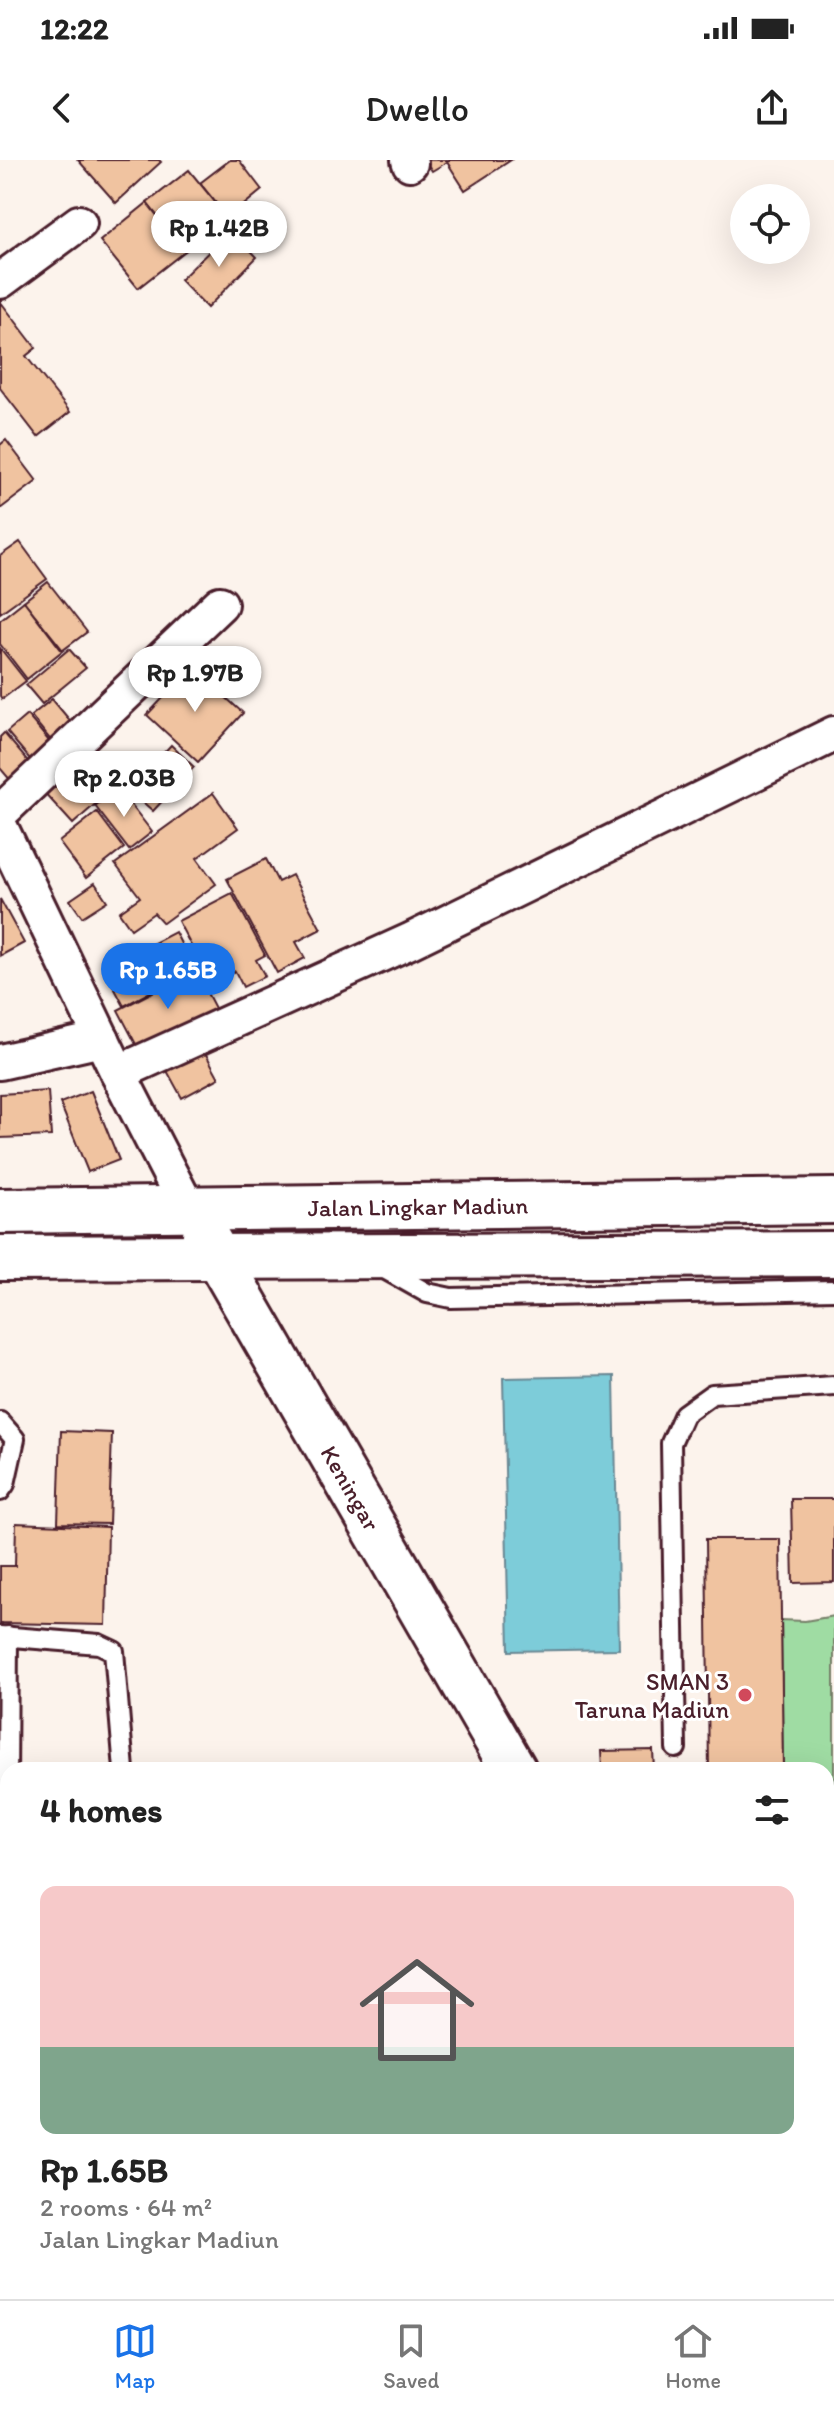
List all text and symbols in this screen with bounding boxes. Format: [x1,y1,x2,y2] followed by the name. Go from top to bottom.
[40,10,109,47] text: 12:22
[40,86,84,130] icon: back
[750,86,794,130] icon: share
[365,87,469,130] text: Dwello
[730,184,810,264] map controls
[730,184,810,264] button: locate
[136,201,302,269] pin: Rp 1.42B
[169,211,269,243] text: Rp 1.42B
[112,646,278,714] pin: Rp 1.97B
[146,656,244,688] text: Rp 1.97B
[41,751,207,819] pin: Rp 2.03B
[73,761,175,793] text: Rp 2.03B
[85,943,251,1011] pin: Rp 1.65B
[119,953,217,985] text: Rp 1.65B
[308,1190,529,1222] street label: Jalan Lingkar Madiun
[315,1440,387,1536] street label: Keningar
[575,1667,729,1724] place label: SMAN 3 Taruna Madiun
[736,1686,754,1704] marker: SMAN 3 Taruna Madiun
[750,1788,794,1832] icon: filters
[40,1790,163,1831] text: 4 homes
[345,1938,489,2082] icon: home
[40,2150,168,2191] text: Rp 1.65B
[40,2191,212,2223] text: 2 rooms · 64 m²
[40,2223,279,2255] text: Jalan Lingkar Madiun
[113,2319,157,2394] tab: Map
[383,2319,439,2394] tab: Saved
[665,2319,721,2394] tab: Home

